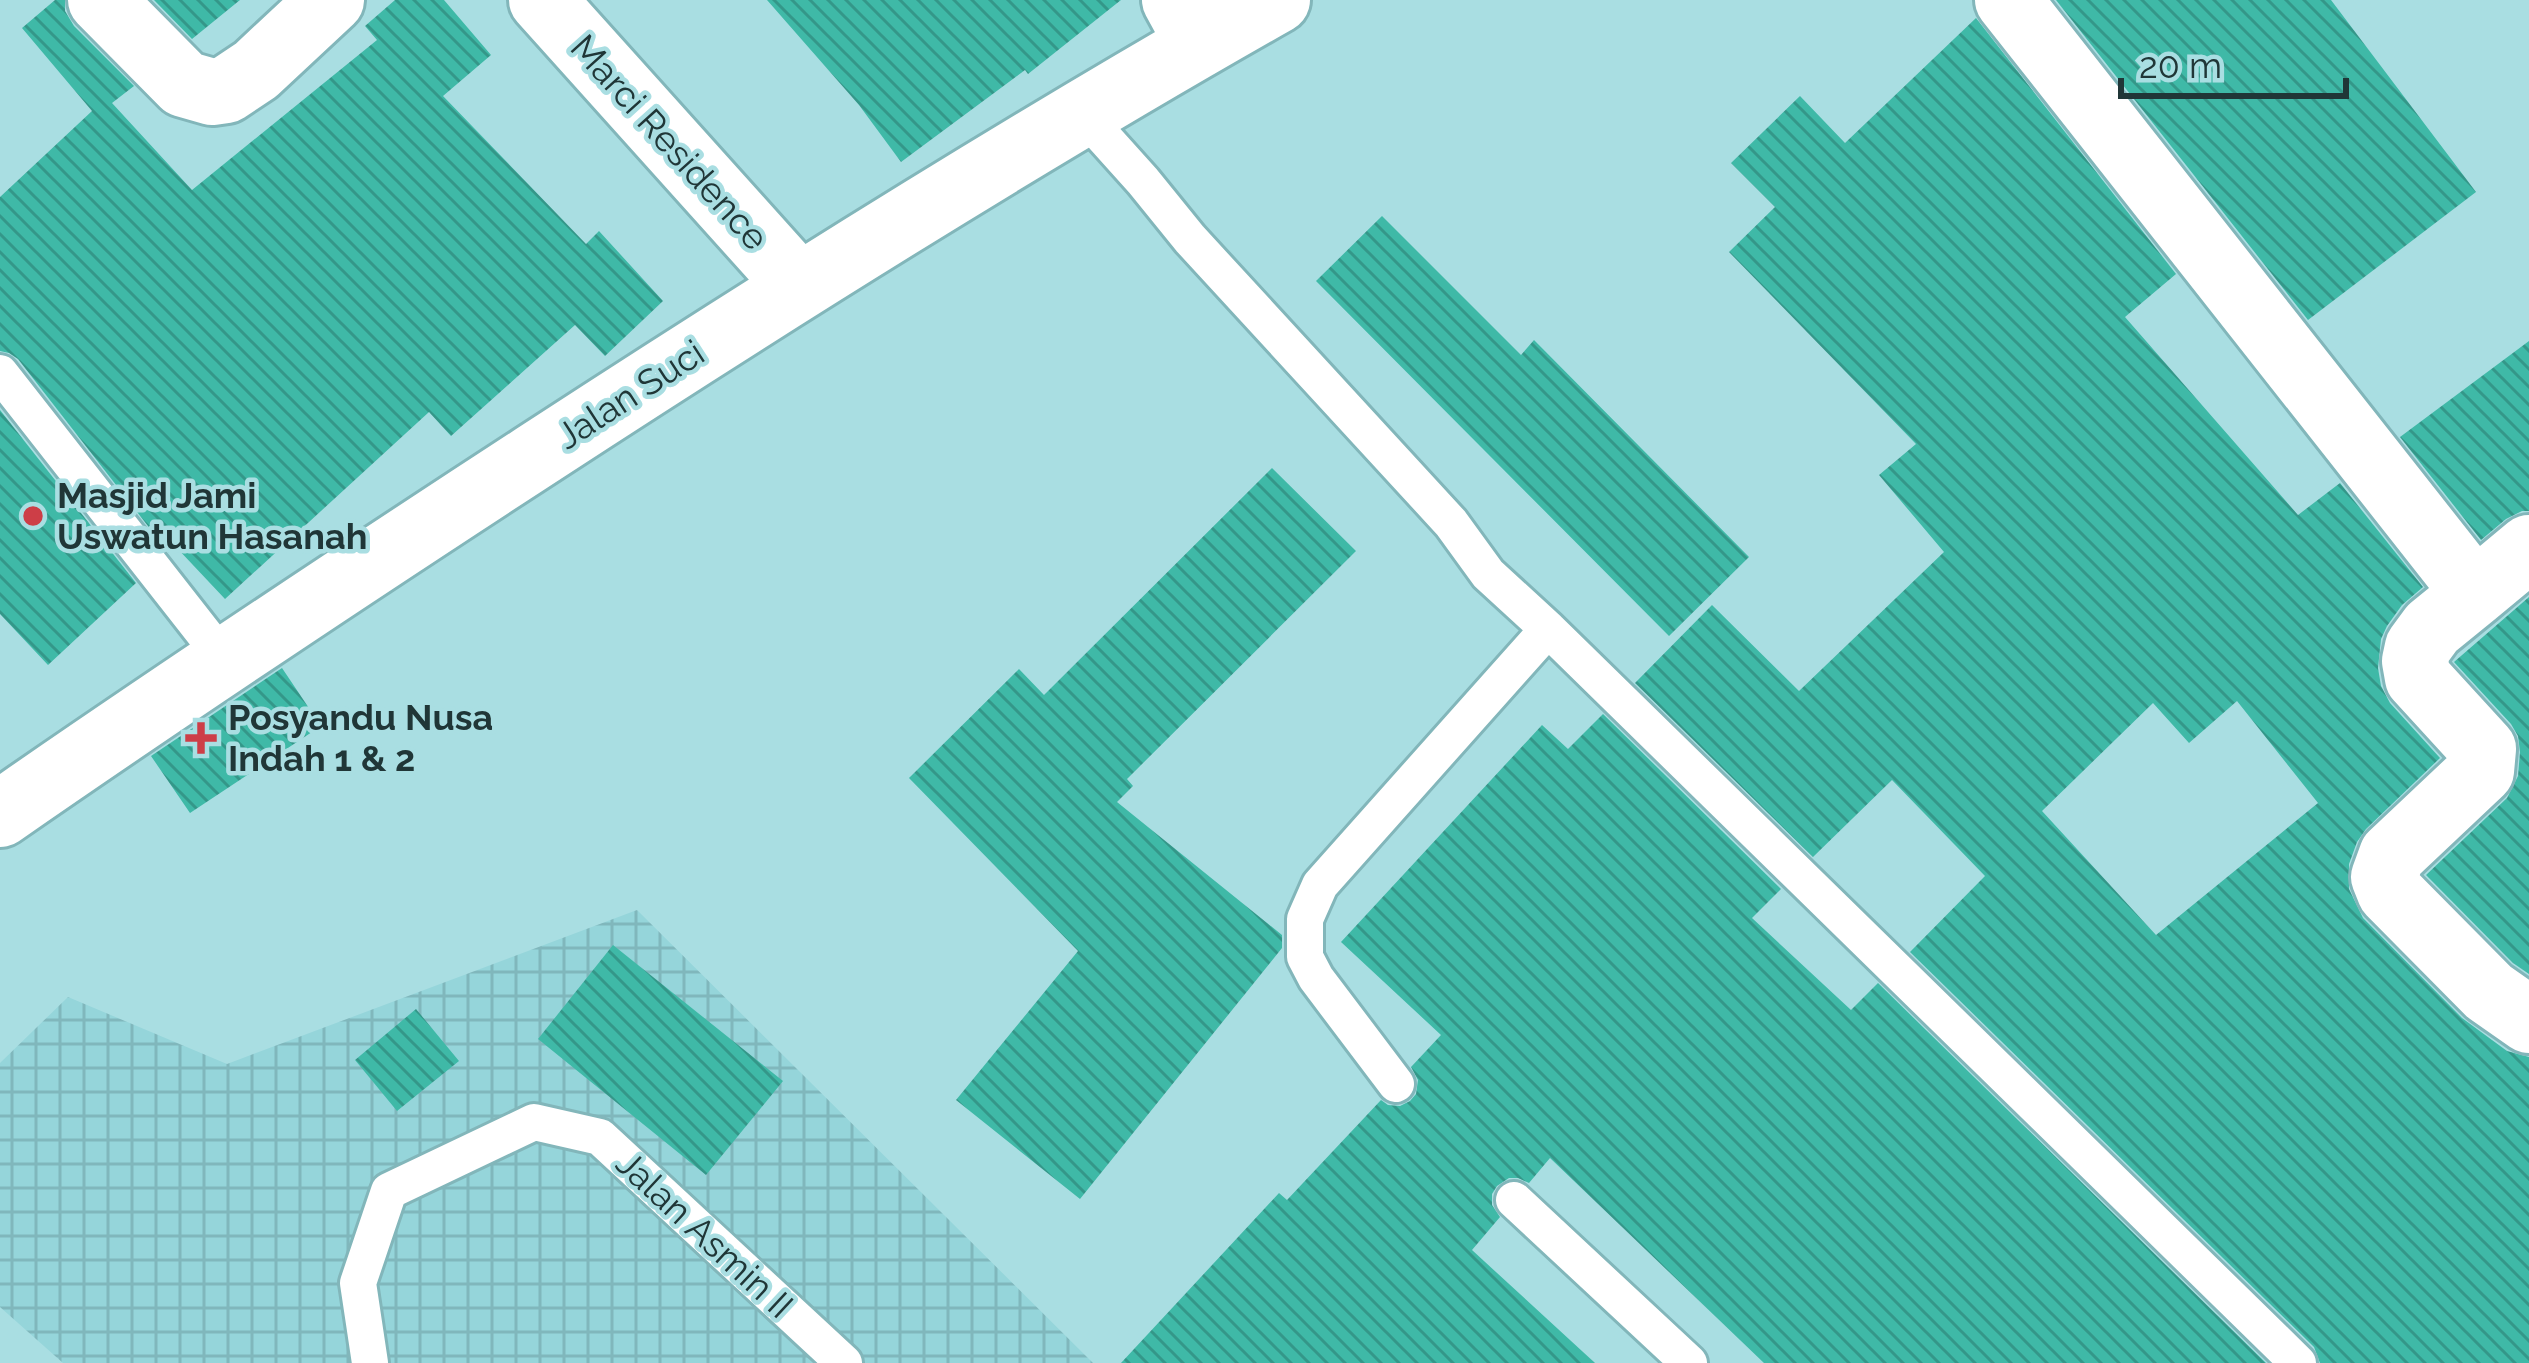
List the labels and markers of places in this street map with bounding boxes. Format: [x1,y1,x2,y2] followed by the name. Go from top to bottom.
[57,474,367,557] place label: Masjid Jami Uswatun Hasanah
[20,503,46,529] marker: Masjid Jami Uswatun Hasanah
[228,696,493,779] place label: Posyandu Nusa Indah 1 & 2
[185,722,217,754] marker: Posyandu Nusa Indah 1 & 2

